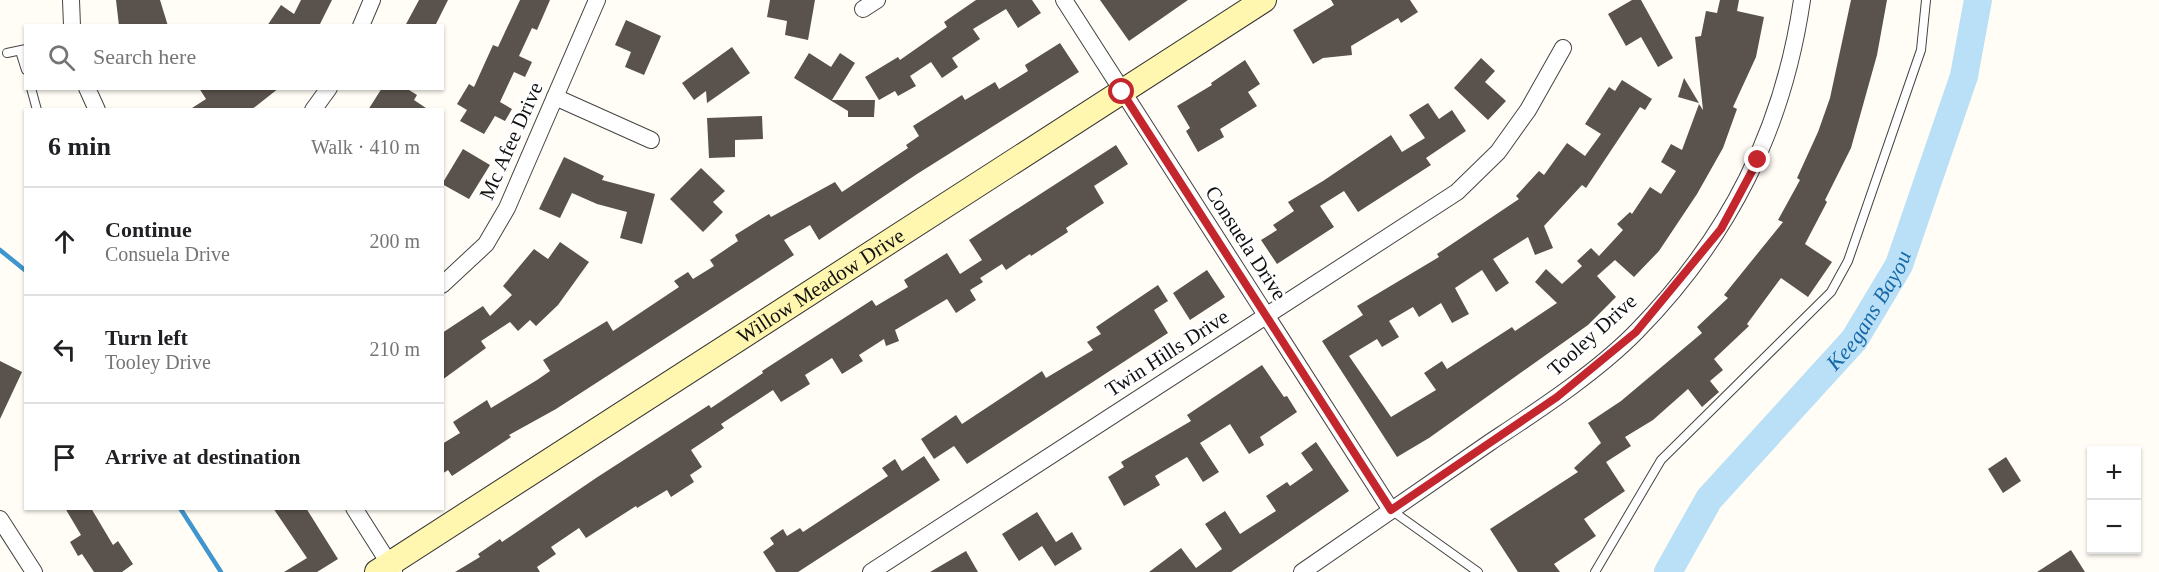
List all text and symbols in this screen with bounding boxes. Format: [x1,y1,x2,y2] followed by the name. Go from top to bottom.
[24,24,444,90] search box
[45,41,78,74] icon: search
[93,44,196,69] text: Search here
[1108,78,1134,104] route start
[474,79,548,203] street label: Mc Afee Drive
[48,132,111,161] text: 6 min
[311,136,420,158] text: Walk · 410 m
[1744,146,1770,172] route end
[1200,181,1292,305] street label: Consuela Drive
[105,217,192,242] text: Continue
[733,223,909,349] street label: Willow Meadow Drive
[48,225,81,258] icon: ahead
[369,230,420,252] text: 200 m
[105,243,230,265] text: Consuela Drive
[1820,247,1915,376] water label: Keegans Bayou
[1543,289,1641,381] street label: Tooley Drive
[1101,304,1233,402] street label: Twin Hills Drive
[105,325,188,350] text: Turn left
[48,333,81,366] icon: left
[369,338,420,360] text: 210 m
[105,351,211,373] text: Tooley Drive
[48,441,81,474] icon: arrive
[105,444,301,469] text: Arrive at destination
[2087,446,2141,554] map controls
[2087,446,2141,500] button: +
[2087,500,2141,554] button: −

